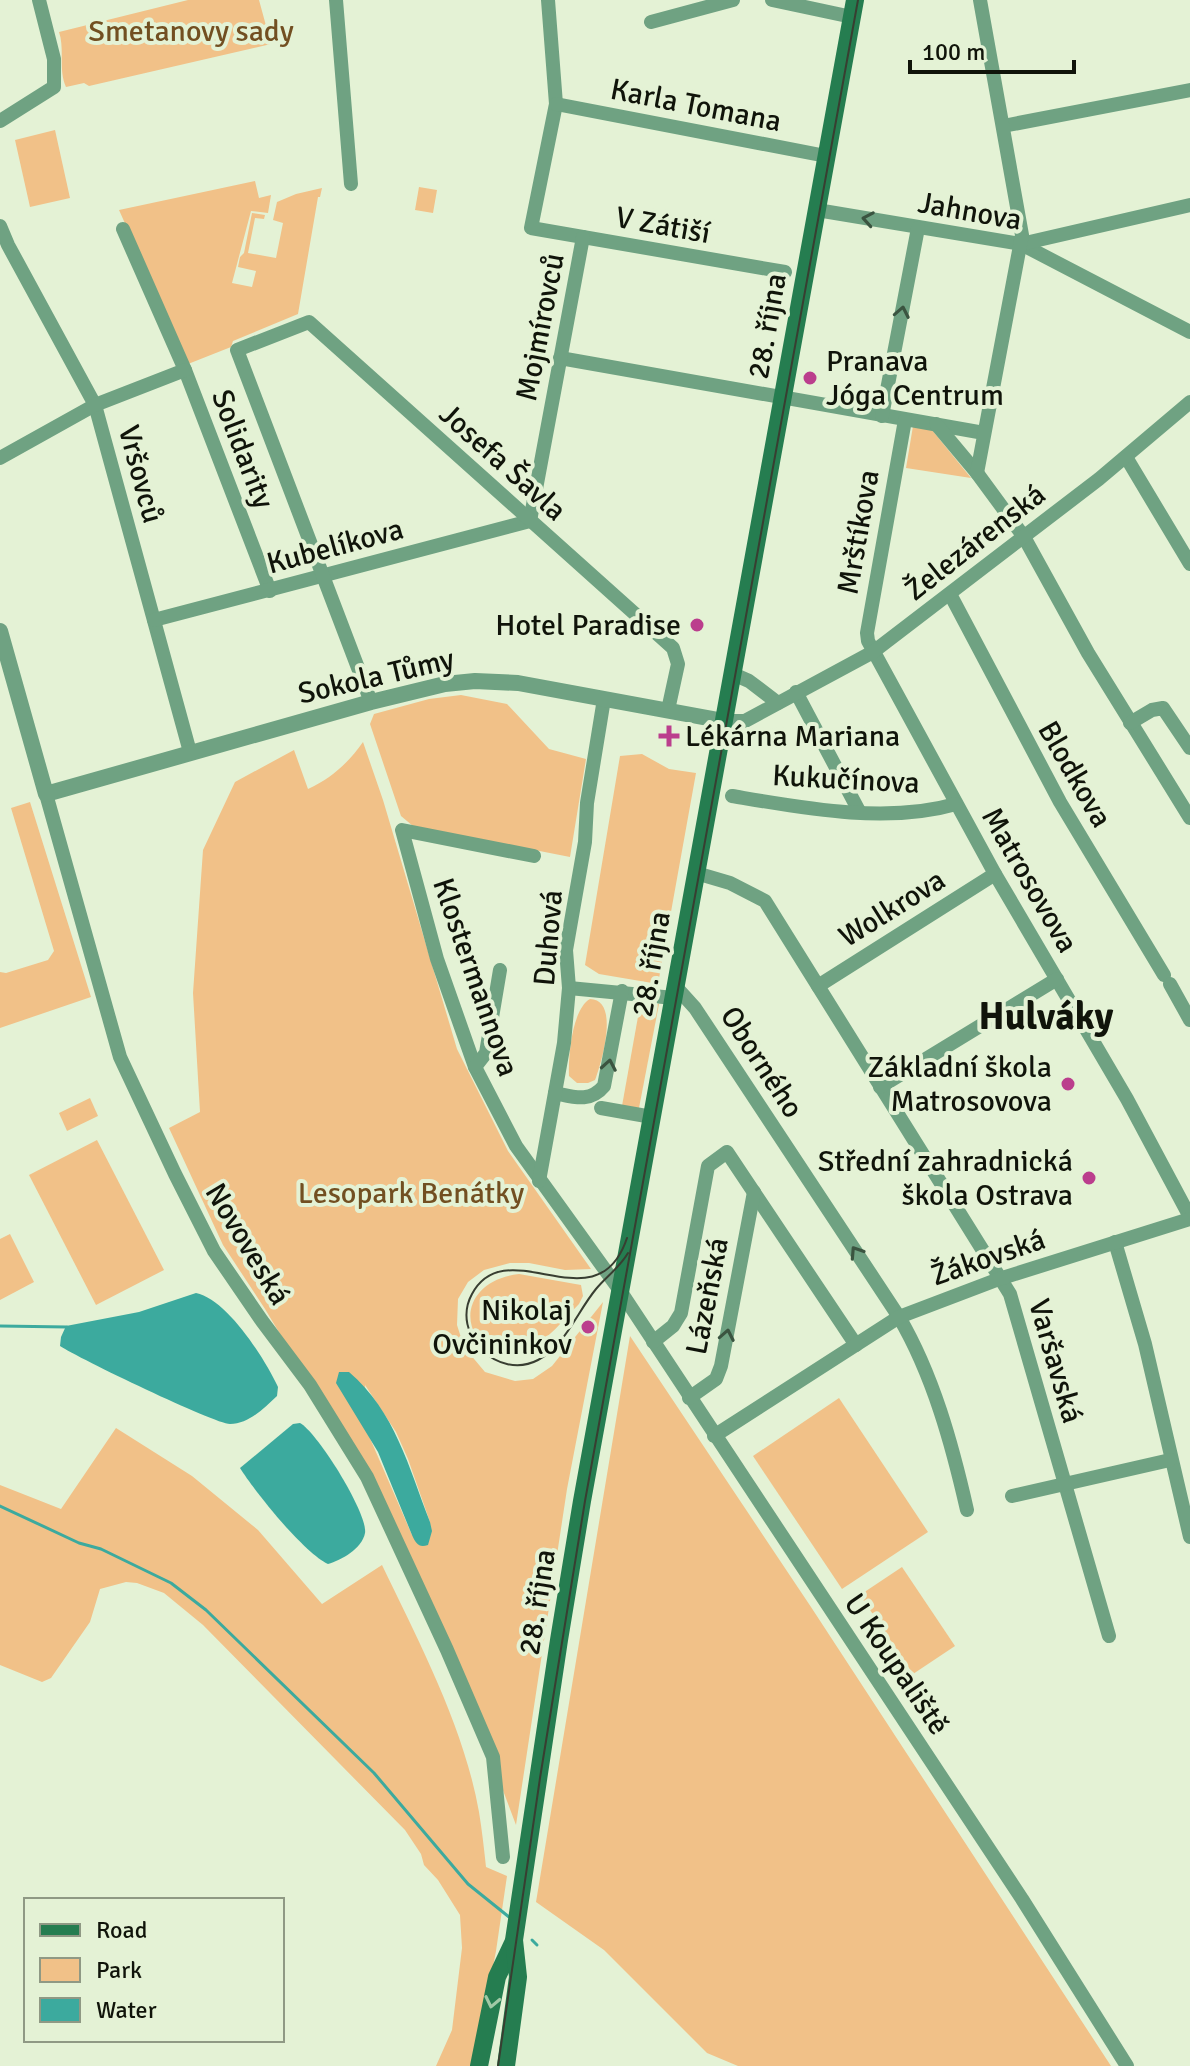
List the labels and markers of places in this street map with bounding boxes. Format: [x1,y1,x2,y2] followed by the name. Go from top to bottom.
[826,343,1004,414] place label: Pranava Jóga Centrum
[801,369,819,387] marker: Pranava Jóga Centrum
[495,607,681,644] place label: Hotel Paradise
[688,616,706,634] marker: Hotel Paradise
[685,718,900,755] place label: Lékárna Mariana
[660,727,678,745] marker: Lékárna Mariana
[868,1049,1052,1120] place label: Základní škola Matrosovova
[1059,1075,1077,1093] marker: Základní škola Matrosovova
[818,1143,1073,1214] place label: Střední zahradnická škola Ostrava
[1080,1169,1098,1187] marker: Střední zahradnická škola Ostrava
[432,1292,572,1363] place label: Nikolaj Ovčininkov
[579,1318,597,1336] marker: Nikolaj Ovčininkov

